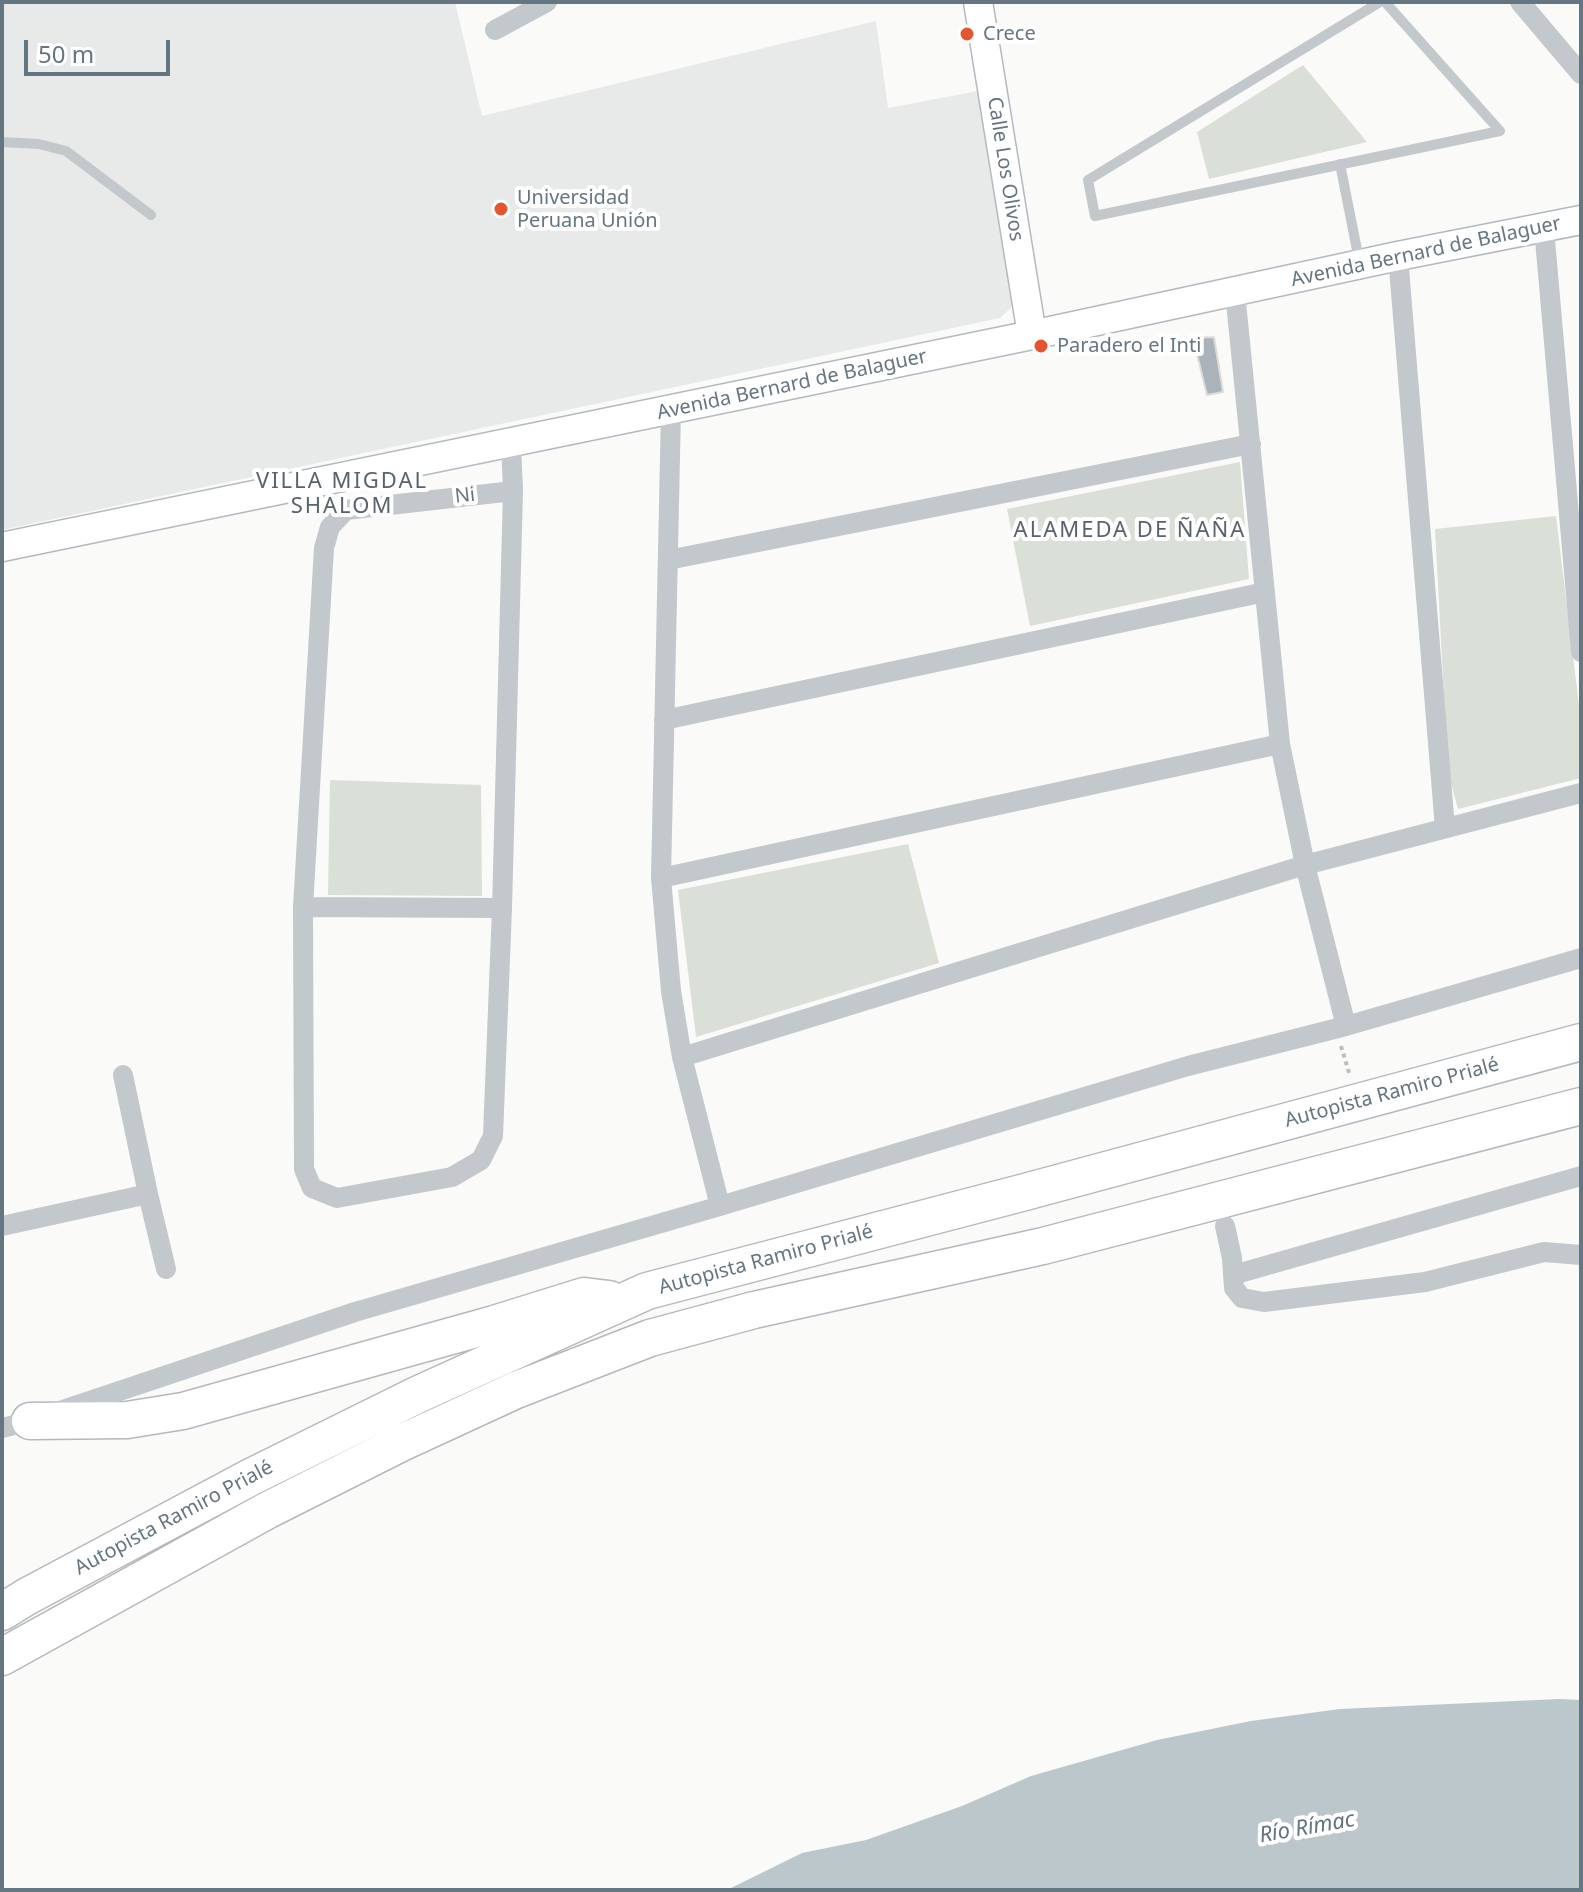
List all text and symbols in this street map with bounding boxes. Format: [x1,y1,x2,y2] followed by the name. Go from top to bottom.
[983,22,1036,46] place label: Crece
[28,24,174,74] scale bar
[958,25,976,43] marker: Crece
[38,37,94,70] text: 50 m
[982,95,1028,243] street label: Calle Los Olivos
[517,186,658,233] place label: Universidad Peruana Unión
[492,200,510,218] marker: Universidad Peruana Unión
[1289,212,1563,292] street label: Avenida Bernard de Balaguer
[1057,334,1201,358] place label: Paradero el Inti
[1032,337,1050,355] marker: Paradero el Inti
[655,345,929,425] street label: Avenida Bernard de Balaguer
[256,469,428,520] district label: VILLA MIGDAL SHALOM
[454,483,476,509] street label: Ni
[1014,518,1246,544] district label: ALAMEDA DE ÑAÑA
[1282,1053,1502,1133] street label: Autopista Ramiro Prialé
[656,1220,876,1300] street label: Autopista Ramiro Prialé
[71,1456,277,1580] street label: Autopista Ramiro Prialé
[1257,1807,1357,1849] water label: Río Rímac

